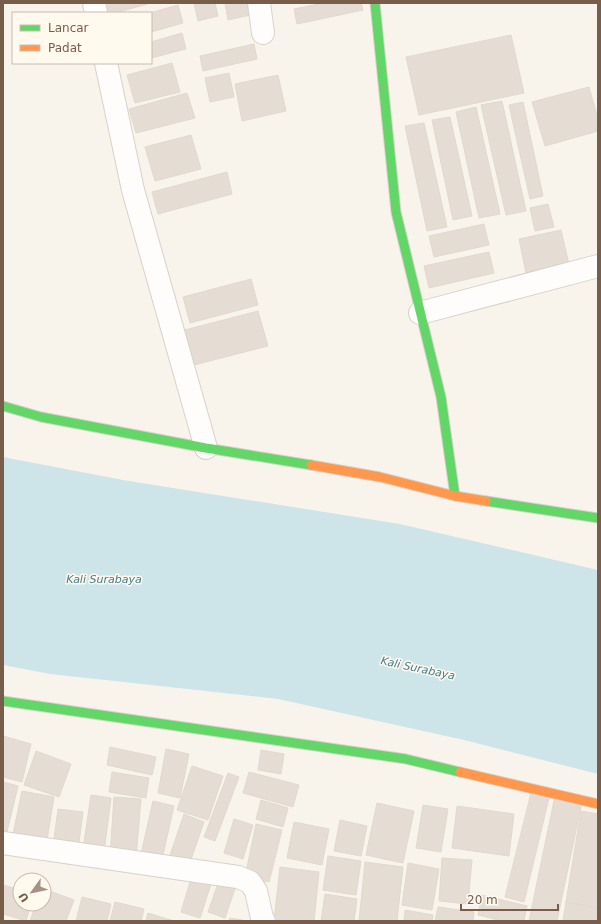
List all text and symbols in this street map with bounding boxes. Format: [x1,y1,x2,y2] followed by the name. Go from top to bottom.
[12,12,152,64] legend
[48,21,89,35] text: Lancar
[48,41,82,55] text: Padat
[66,573,142,586] water label: Kali Surabaya
[380,654,456,683] water label: Kali Surabaya
[12,872,52,912] north arrow
[461,886,558,912] scale bar
[16,890,32,904] text: U
[467,893,498,907] text: 20 m

